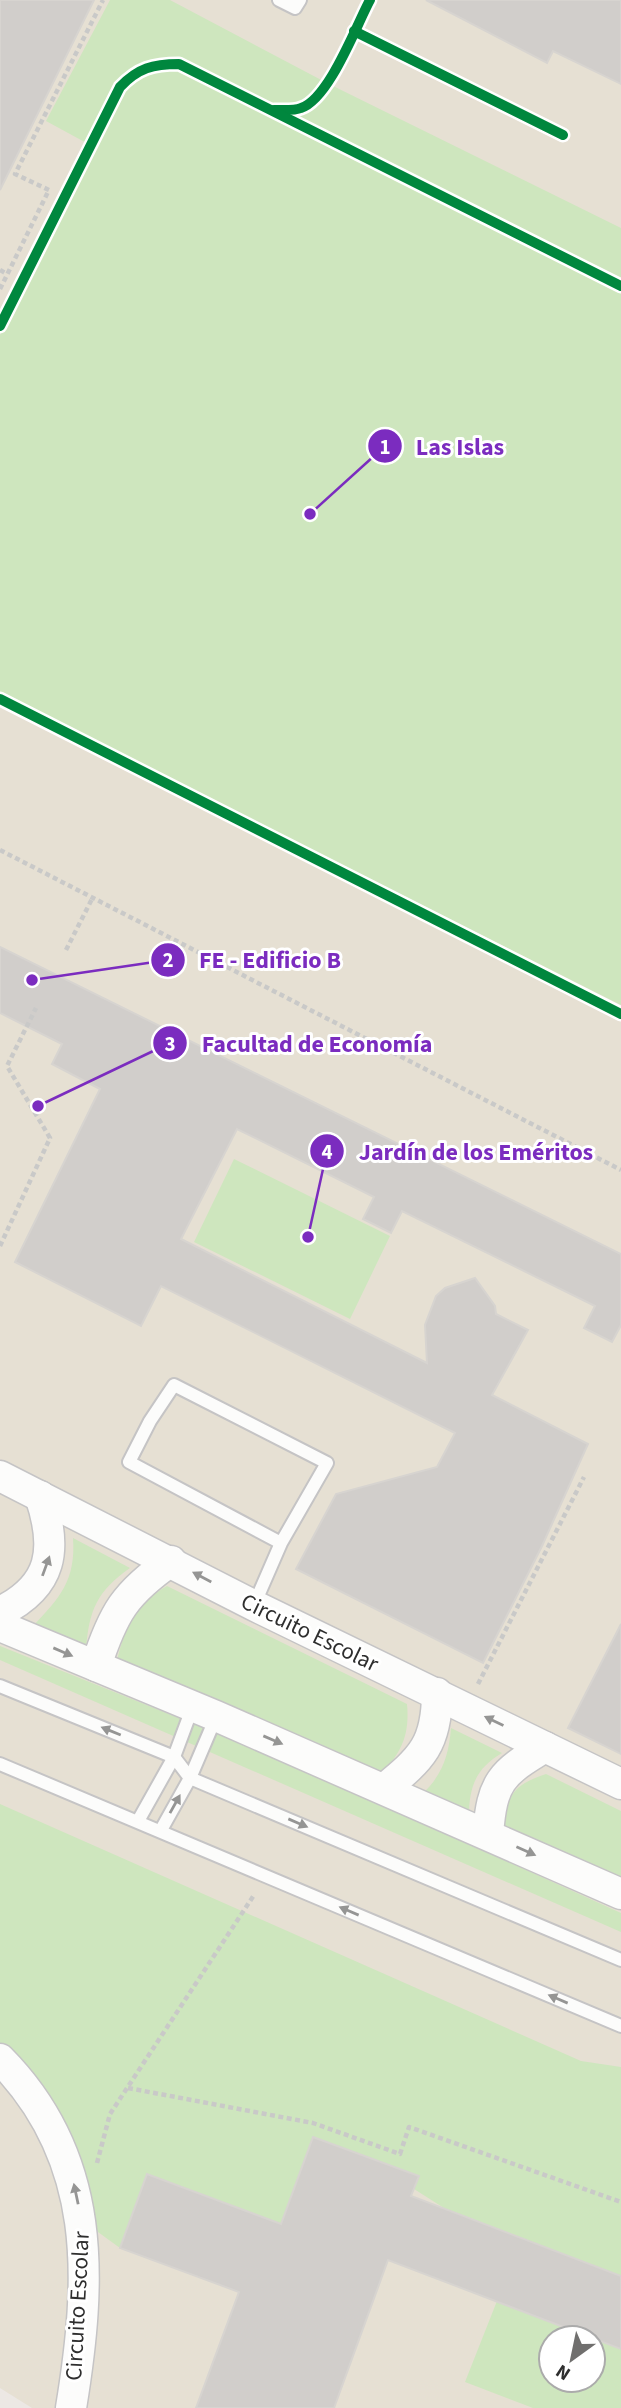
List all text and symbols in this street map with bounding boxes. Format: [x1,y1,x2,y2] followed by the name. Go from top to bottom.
[367,424,519,469] callout: Las Islas
[416,430,504,465] text: Las Islas
[379,432,391,462] text: 1
[150,938,355,983] callout: FE - Edificio B
[199,943,341,978] text: FE - Edificio B
[162,945,174,975] text: 2
[153,1021,446,1066] callout: Facultad de Economía
[202,1027,432,1062] text: Facultad de Economía
[164,1029,176,1059] text: 3
[310,1129,607,1174] callout: Jardín de los Eméritos
[359,1135,593,1170] text: Jardín de los Eméritos
[321,1137,333,1167] text: 4
[41,1555,52,1576] one-way arrow
[192,1572,212,1583] one-way arrow
[235,1585,385,1680] street label: Circuito Escolar
[53,1646,73,1658] one-way arrow
[484,1715,504,1727] one-way arrow
[100,1726,121,1737] one-way arrow
[262,1735,283,1746] one-way arrow
[169,1794,181,1813] one-way arrow
[288,1818,309,1829] one-way arrow
[516,1845,536,1857] one-way arrow
[338,1905,359,1916] one-way arrow
[547,1994,568,2005] one-way arrow
[71,2183,82,2205] one-way arrow
[57,2230,98,2381] street label: Circuito Escolar
[537,2324,607,2394] north arrow
[551,2357,576,2387] text: N

